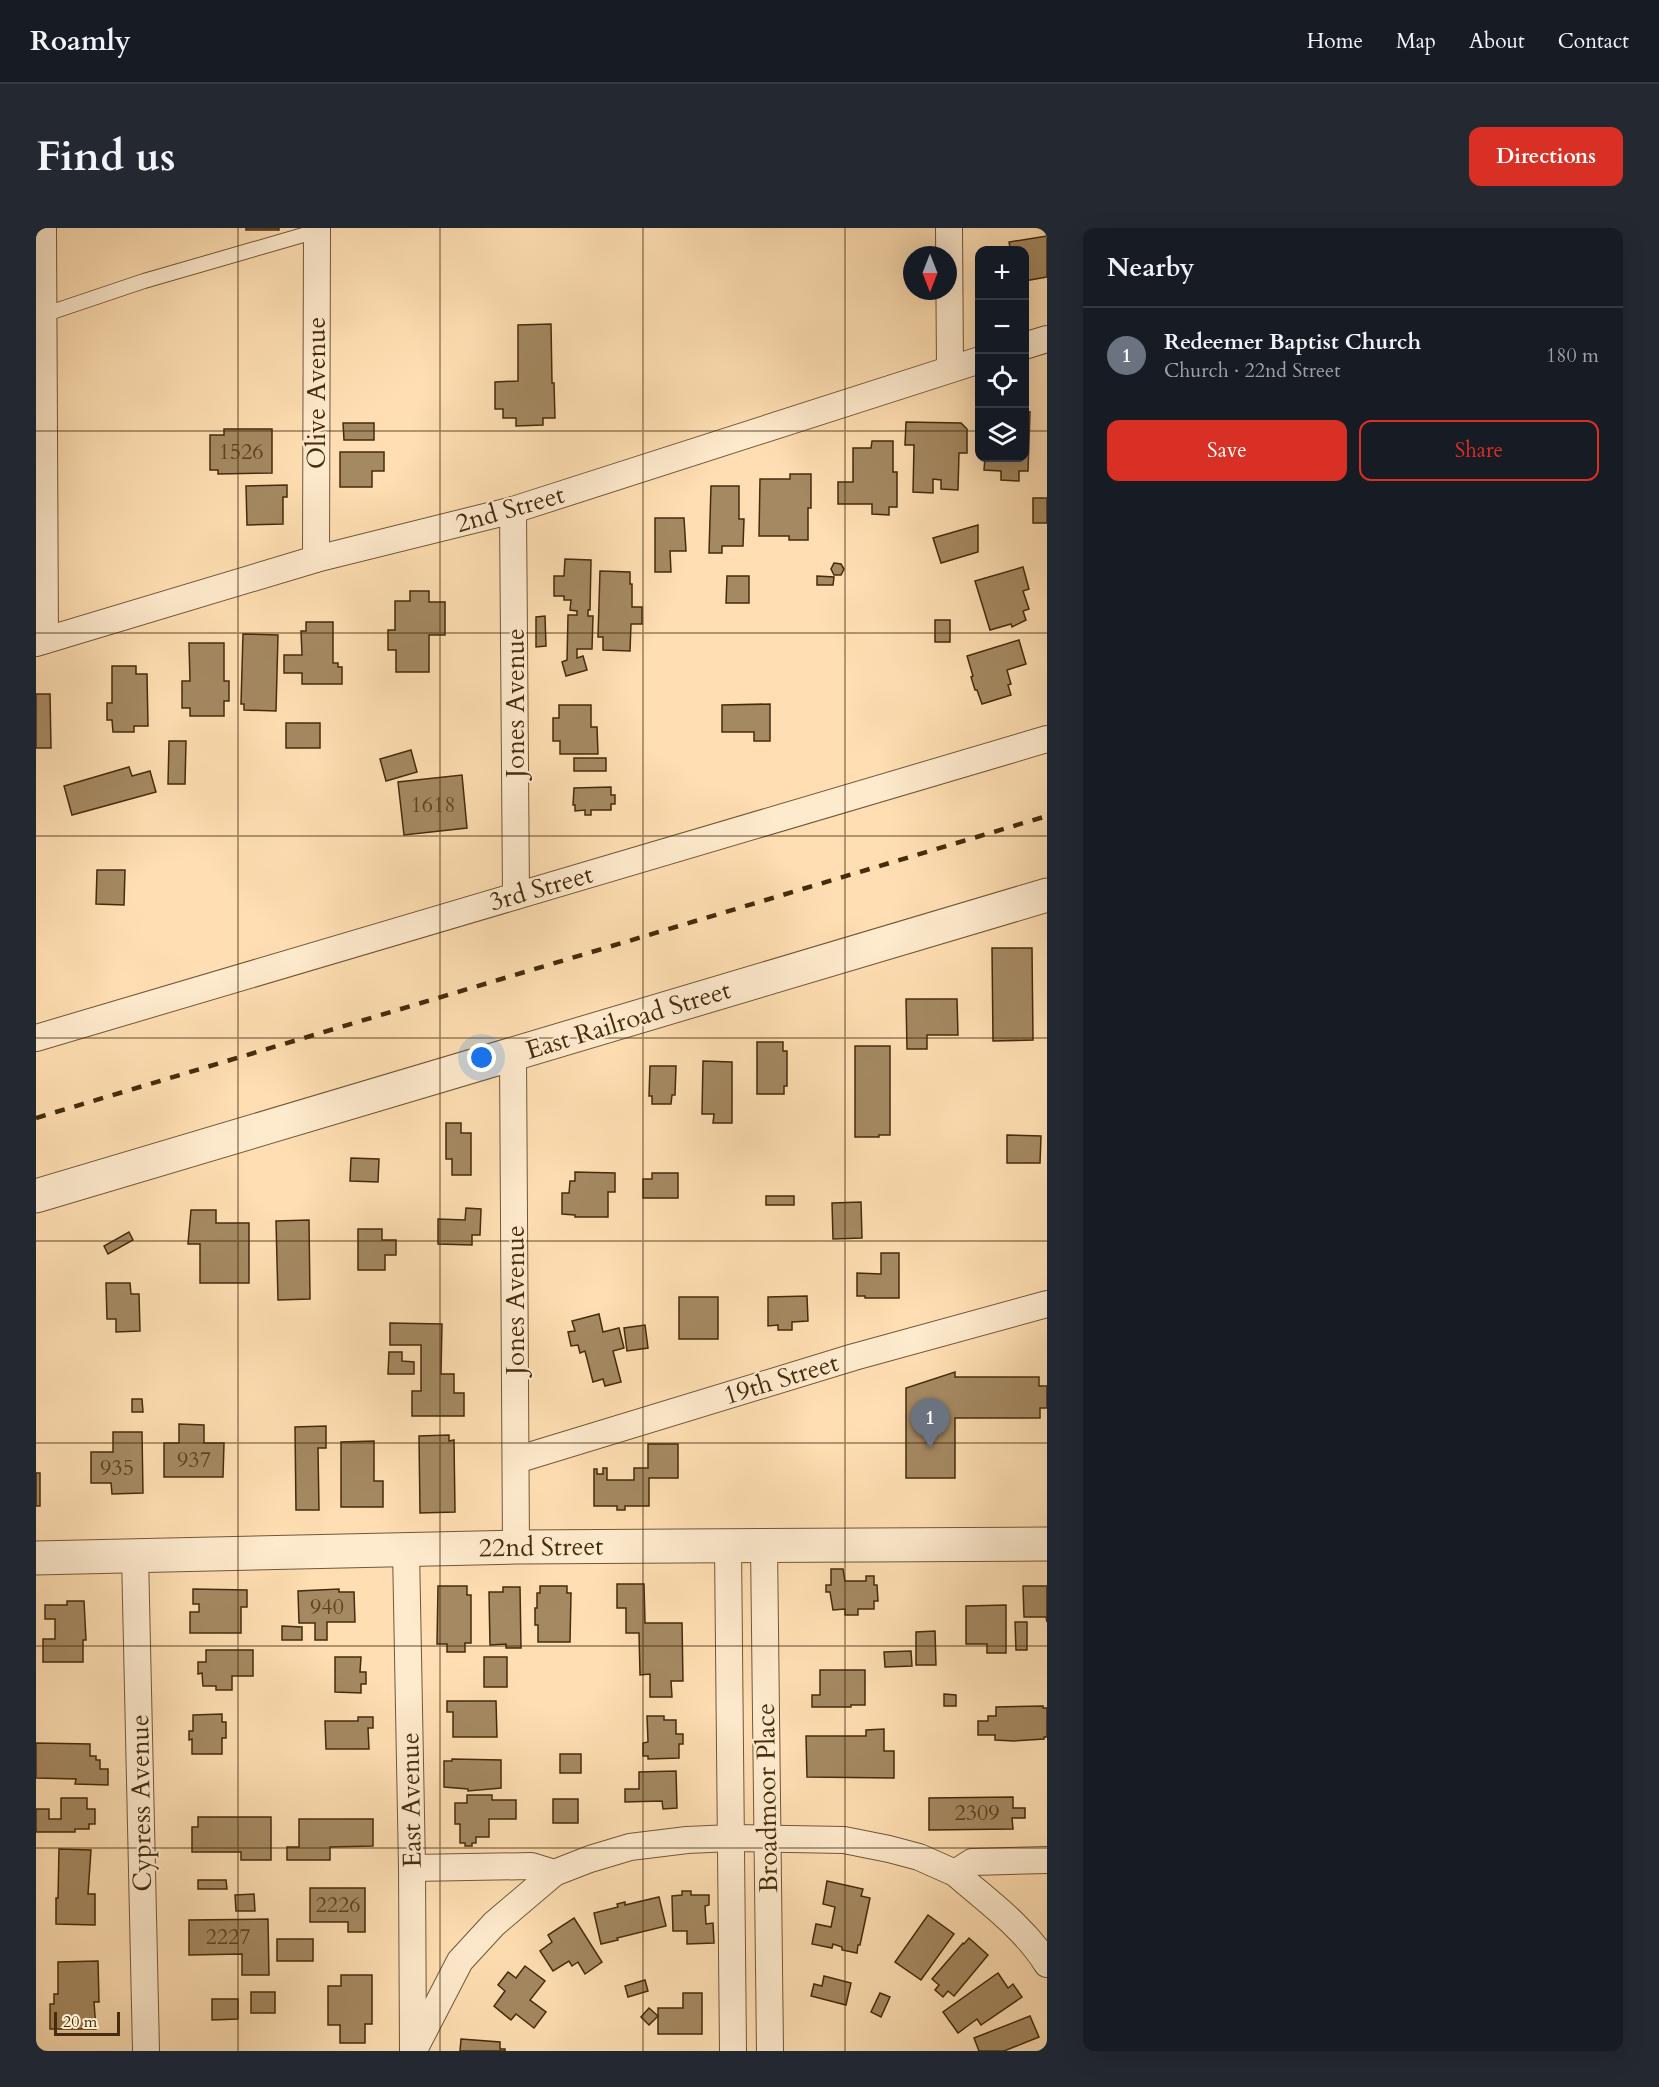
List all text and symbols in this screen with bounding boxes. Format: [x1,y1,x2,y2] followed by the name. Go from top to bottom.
[30,22,131,60] text: Roamly
[1307,27,1363,56] text: Home
[1396,27,1436,56] text: Map
[1469,27,1525,56] text: About
[1558,27,1629,56] text: Contact
[1469,127,1623,186] button: Directions
[36,128,176,185] text: Find us
[903,246,957,300] north arrow
[975,246,1029,462] map controls
[975,246,1029,300] button: +
[1107,250,1195,285] text: Nearby
[975,300,1029,354] button: −
[299,317,334,469] street label: Olive Avenue
[1164,327,1421,357] text: Redeemer Baptist Church
[1121,342,1132,369] text: 1
[1546,342,1599,369] text: 180 m
[975,354,1029,408] button: locate
[1164,357,1340,384] text: Church · 22nd Street
[975,408,1029,462] button: layers
[1107,420,1347,481] button: Save
[1359,420,1599,481] button: Share
[218,437,264,467] house number: 1526
[452,477,568,541] street label: 2nd Street
[498,628,533,782] street label: Jones Avenue
[410,790,456,820] house number: 1618
[485,857,597,919] street label: 3rd Street
[521,972,735,1068] street label: East Railroad Street
[467,1043,496,1072] your location
[498,1225,533,1379] street label: Jones Avenue
[719,1345,843,1413] street label: 19th Street
[910,1398,950,1448] pin: 1
[177,1445,211,1475] house number: 937
[100,1453,134,1483] house number: 935
[478,1528,604,1566] street label: 22nd Street
[310,1592,344,1622] house number: 940
[748,1703,786,1893] street label: Broadmoor Place
[122,1714,160,1892] street label: Cypress Avenue
[392,1732,430,1868] street label: East Avenue
[954,1798,1000,1828] house number: 2309
[315,1890,361,1920] house number: 2226
[205,1922,251,1952] house number: 2227
[54,2009,120,2036] scale bar
[63,2011,97,2033] text: 20 m

